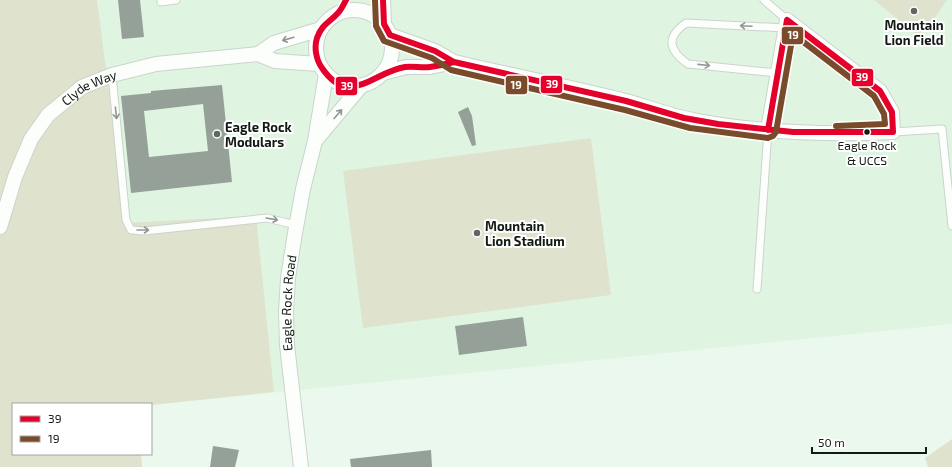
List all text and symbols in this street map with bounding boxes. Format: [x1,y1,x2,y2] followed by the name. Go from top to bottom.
[909,6,919,16] marker: Mountain Lion Field
[884,17,944,48] place label: Mountain Lion Field
[740,23,753,30] one-way arrow
[781,26,804,45] line badge: 19
[787,28,799,41] text: 19
[282,36,295,43] one-way arrow
[697,61,710,69] one-way arrow
[58,66,118,109] street label: Clyde Way
[851,68,874,87] line badge: 39
[856,70,868,83] text: 39
[505,75,528,95] line badge: 19
[540,75,563,94] line badge: 39
[335,76,358,96] line badge: 39
[546,77,558,90] text: 39
[510,78,522,91] text: 19
[341,79,353,92] text: 39
[112,106,119,119] one-way arrow
[333,108,342,119] one-way arrow
[225,119,293,150] place label: Eagle Rock Modulars
[862,127,872,137] marker: Eagle Rock & UCCS
[212,129,222,139] marker: Eagle Rock Modulars
[838,138,896,167] place label: Eagle Rock & UCCS
[265,215,278,223] one-way arrow
[485,218,565,249] place label: Mountain Lion Stadium
[136,226,149,234] one-way arrow
[472,228,482,238] marker: Mountain Lion Stadium
[278,254,300,352] street label: Eagle Rock Road
[12,403,152,455] legend
[48,411,62,425] text: 39
[812,429,926,455] scale bar
[48,431,60,445] text: 19
[818,435,845,449] text: 50 m

